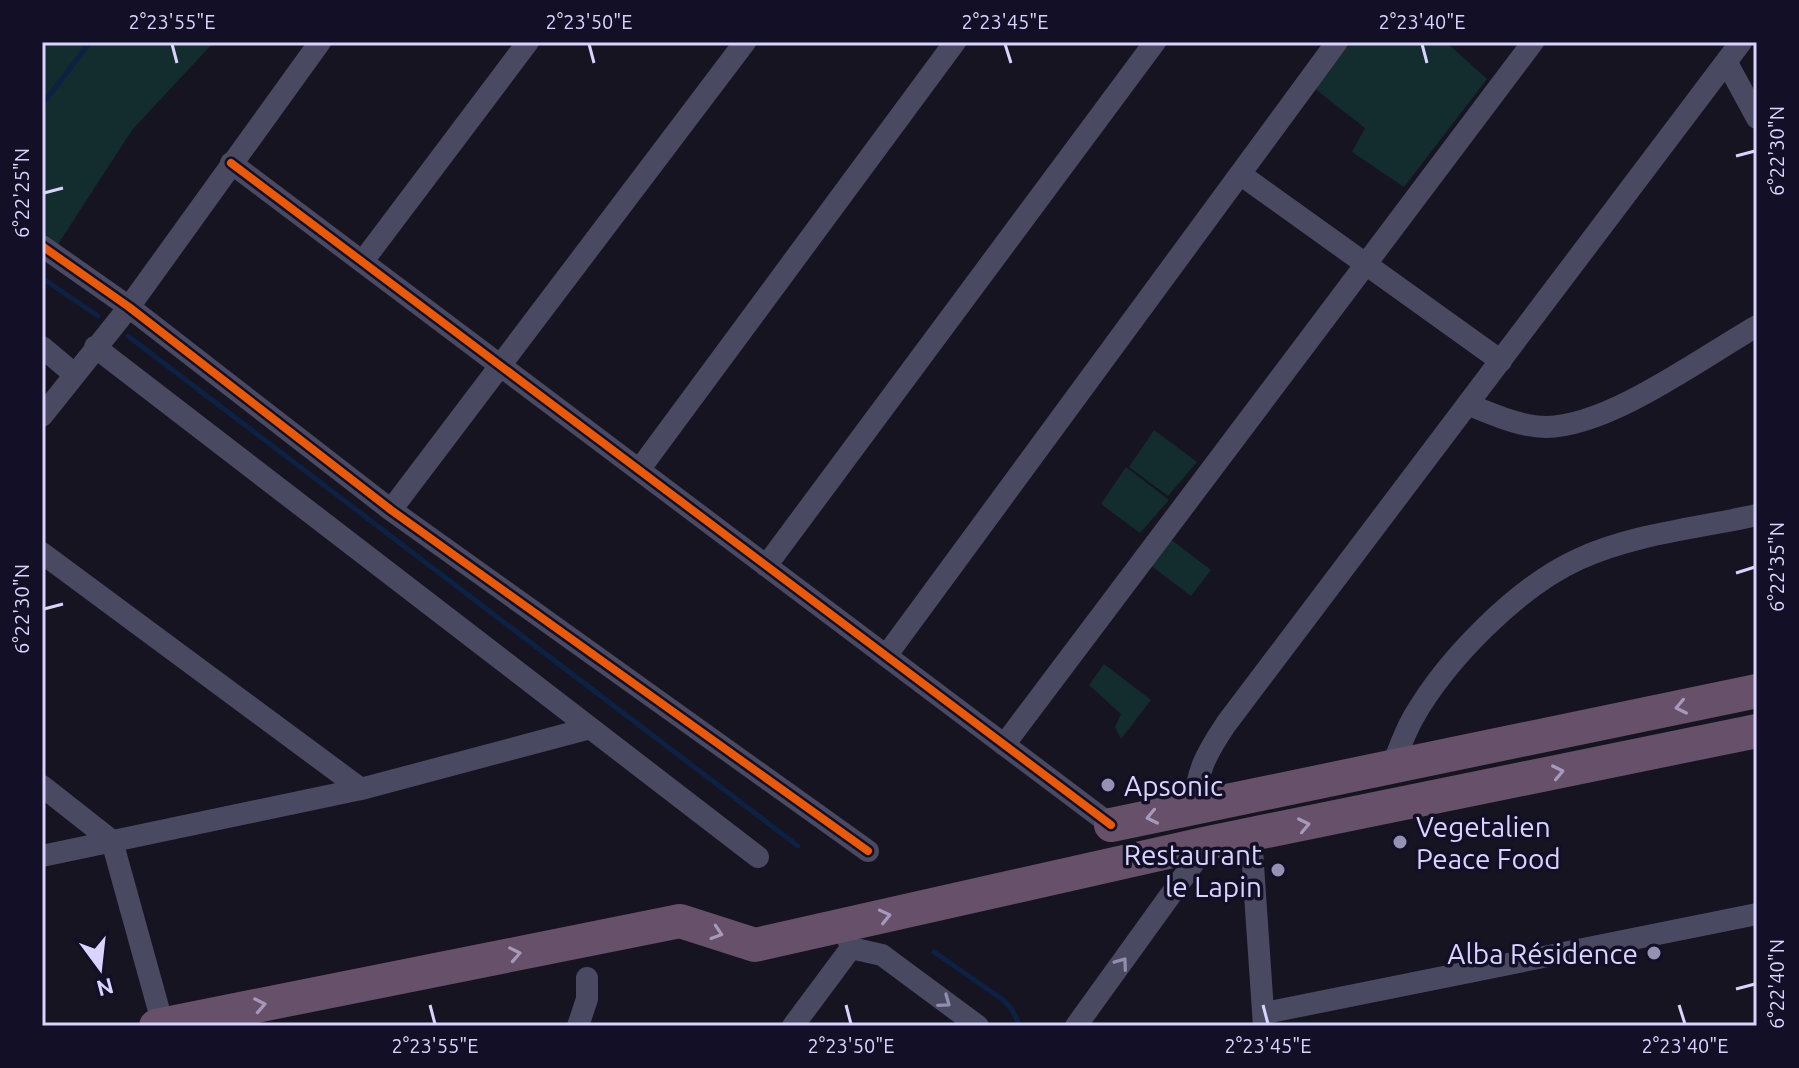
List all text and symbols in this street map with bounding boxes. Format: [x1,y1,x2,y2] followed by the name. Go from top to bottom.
[129,10,215,33] text: 2°23'55"E
[546,10,632,33] text: 2°23'50"E
[962,10,1048,33] text: 2°23'45"E
[1379,10,1465,33] text: 2°23'40"E
[1765,106,1788,196] text: 6°22'30"N
[10,148,33,238] text: 6°22'25"N
[1765,522,1788,612] text: 6°22'35"N
[10,564,33,654] text: 6°22'30"N
[1674,698,1688,715] one-way arrow
[1551,764,1565,781] one-way arrow
[1124,770,1223,801] place label: Apsonic
[1099,776,1117,794] marker: Apsonic
[1145,807,1159,824] one-way arrow
[1416,811,1561,874] place label: Vegetalien Peace Food
[1296,817,1310,834] one-way arrow
[1391,833,1409,851] marker: Vegetalien Peace Food
[1124,839,1262,902] place label: Restaurant le Lapin
[1269,861,1287,879] marker: Restaurant le Lapin
[878,908,892,925] one-way arrow
[710,924,724,940] one-way arrow
[60,928,140,1008] north arrow
[1447,938,1638,969] place label: Alba Résidence
[1765,939,1788,1029] text: 6°22'40"N
[1645,944,1663,962] marker: Alba Résidence
[508,946,521,963] one-way arrow
[1112,957,1126,971] one-way arrow
[94,974,116,1002] text: N
[936,992,950,1006] one-way arrow
[253,997,266,1014] one-way arrow
[392,1034,478,1057] text: 2°23'55"E
[808,1034,894,1057] text: 2°23'50"E
[1225,1034,1311,1057] text: 2°23'45"E
[1642,1034,1728,1057] text: 2°23'40"E

